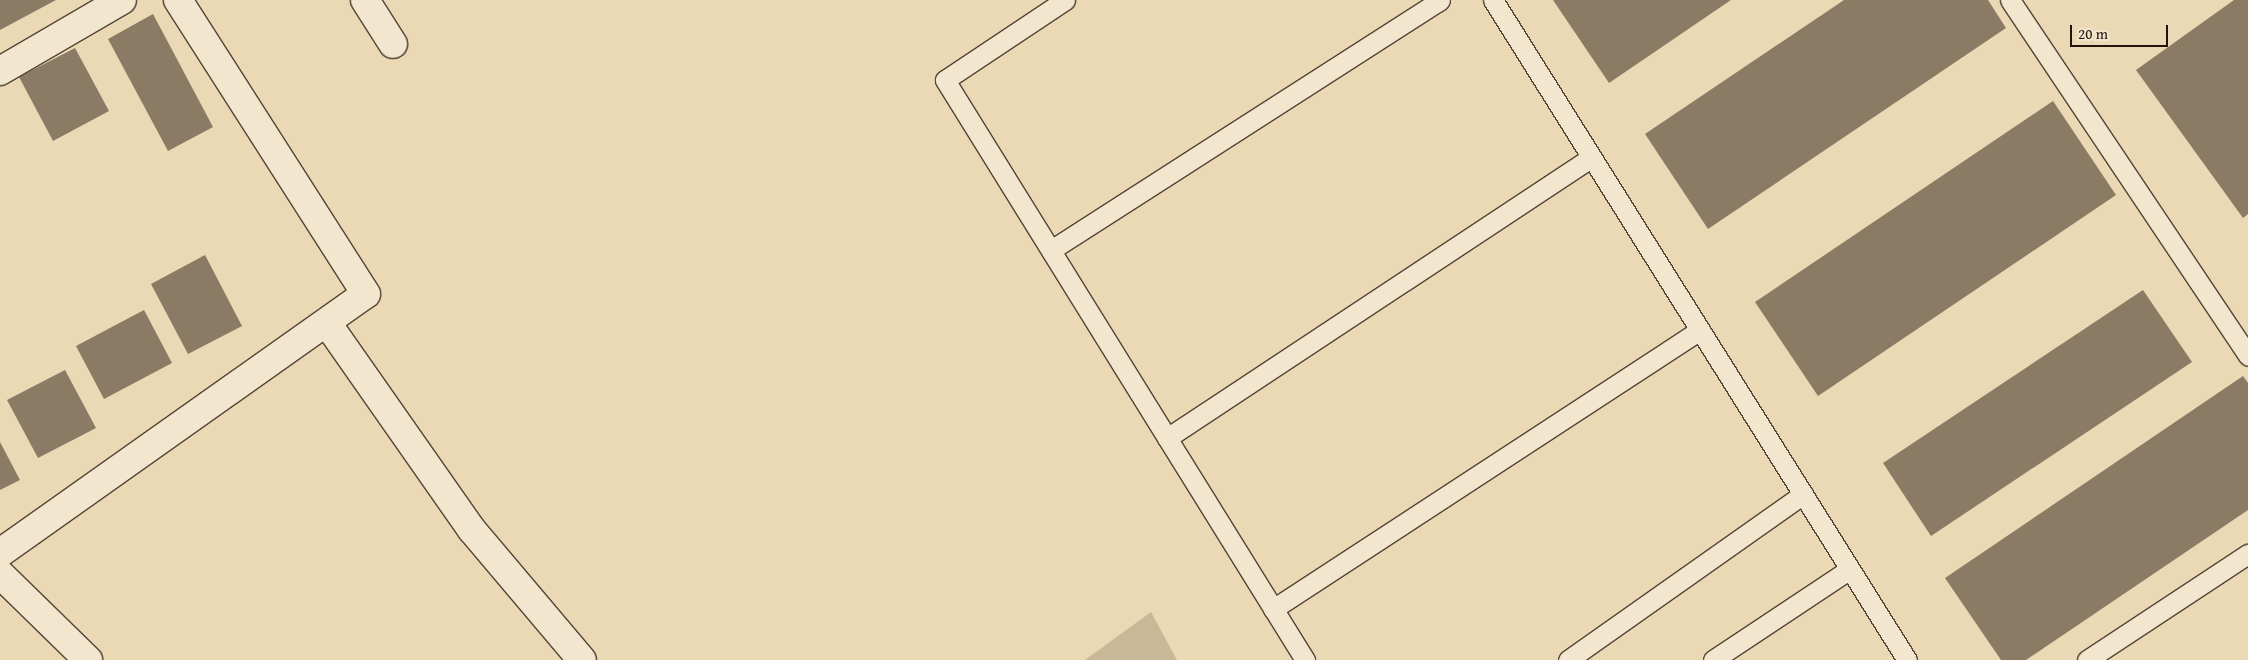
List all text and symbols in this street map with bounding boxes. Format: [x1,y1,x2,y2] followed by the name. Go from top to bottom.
[2073,15,2170,47] scale bar
[2078,23,2108,44] text: 20 m

